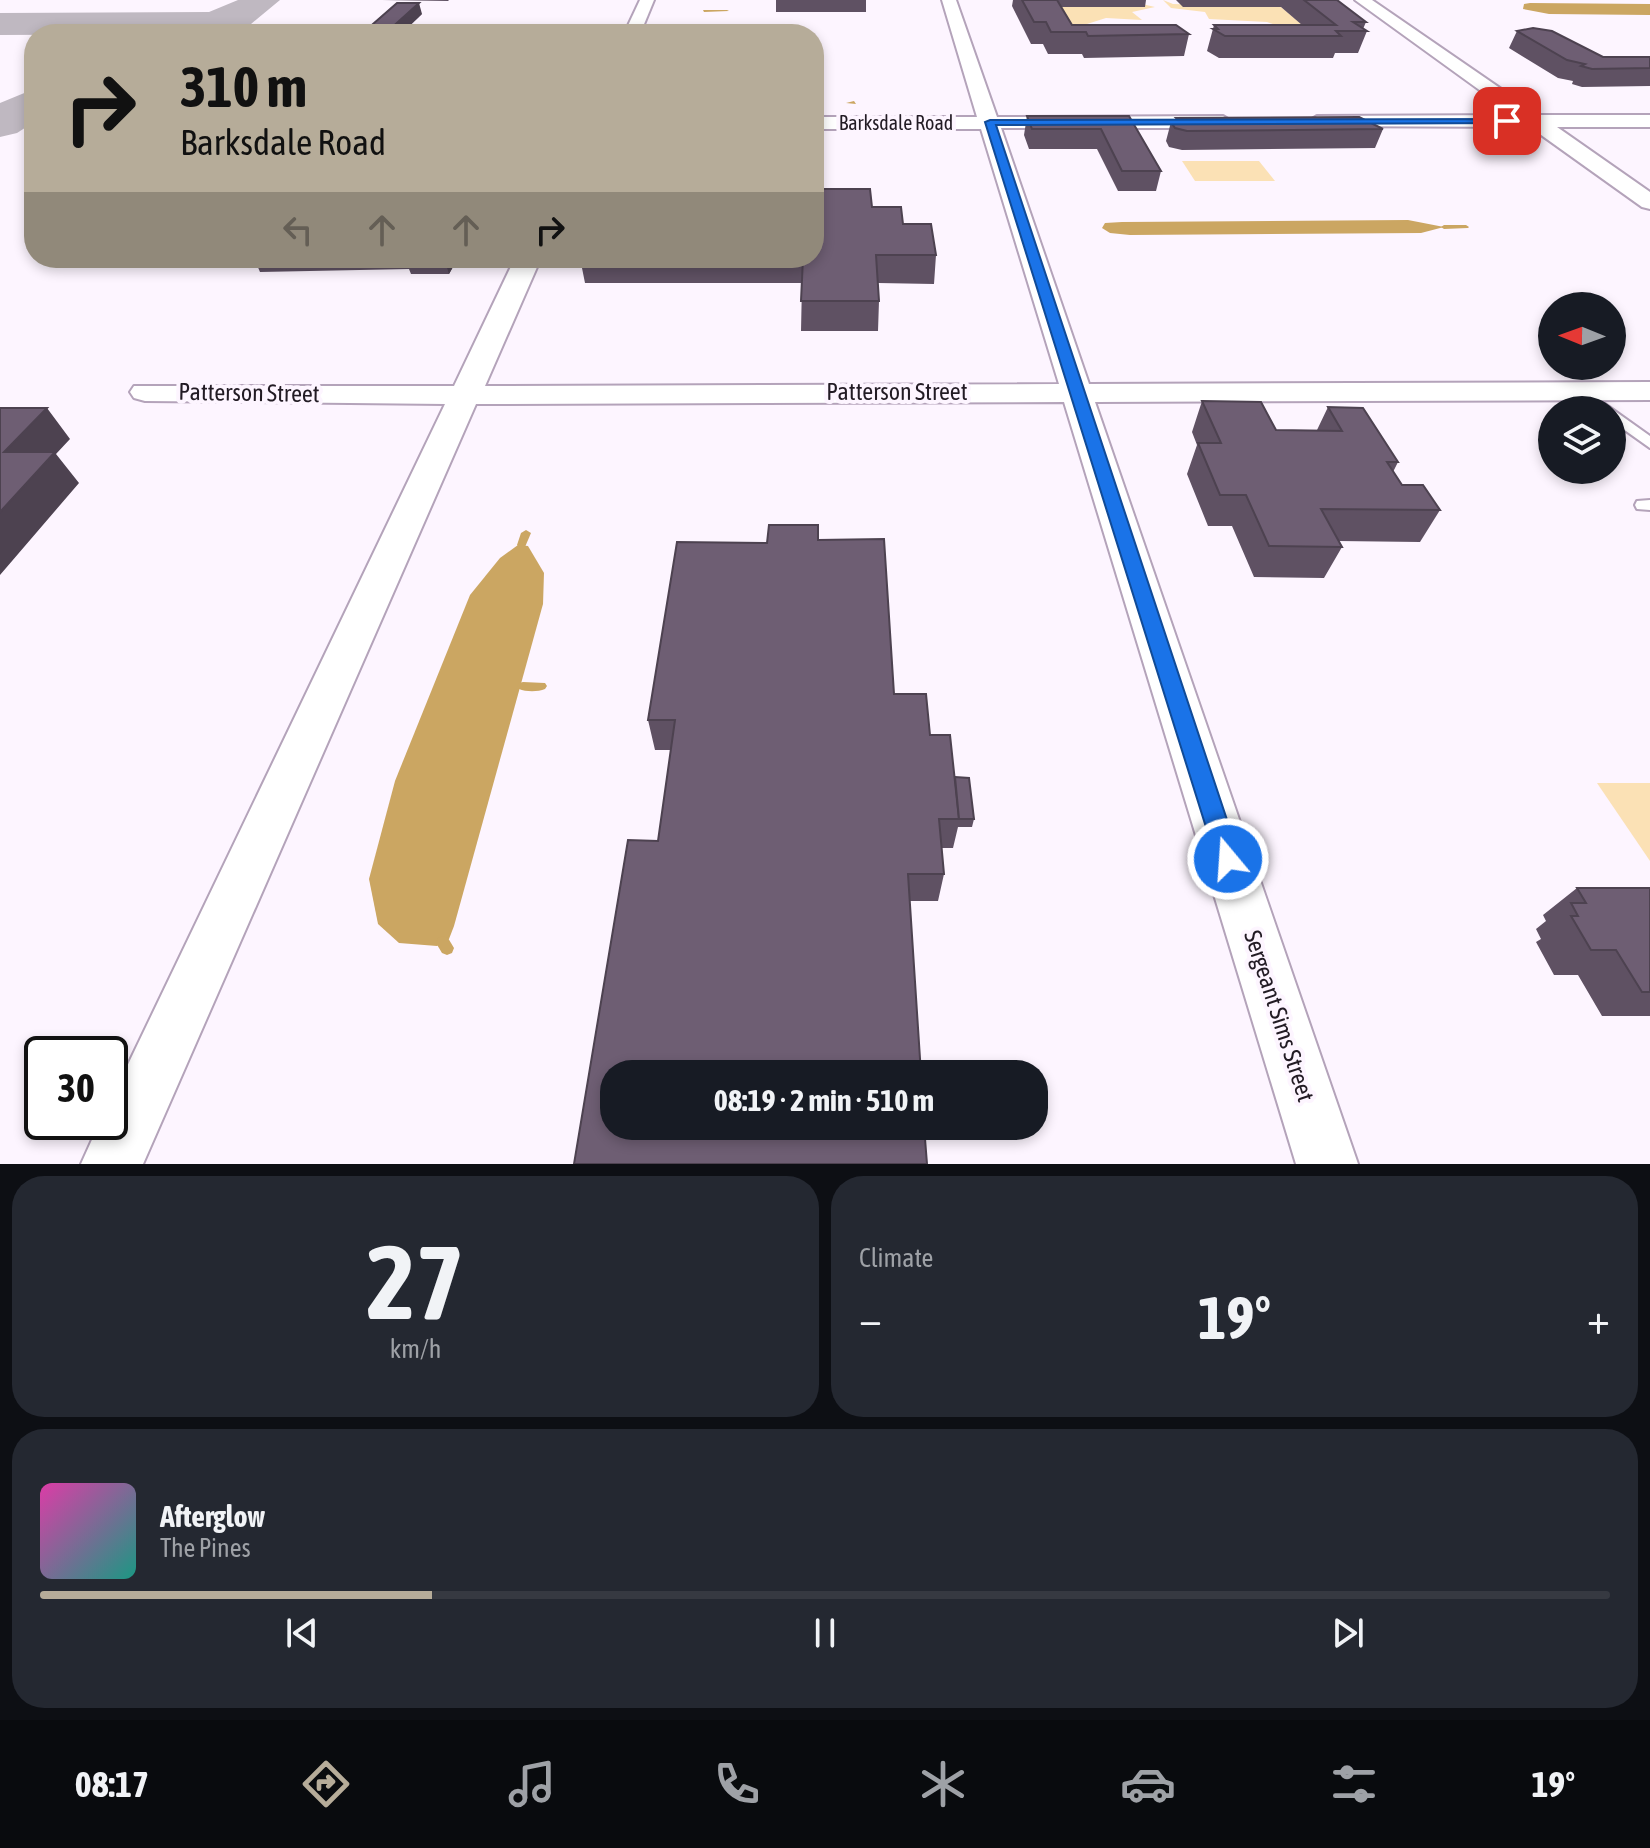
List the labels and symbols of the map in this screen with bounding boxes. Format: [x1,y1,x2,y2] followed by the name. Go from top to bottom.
[1473,87,1541,155] pin
[839,111,953,134] street label: Barksdale Road
[1538,292,1626,380] north arrow
[178,378,320,407] street label: Patterson Street
[826,378,968,405] street label: Patterson Street
[1186,817,1270,901] position arrow
[1239,927,1320,1105] street label: Sergeant Sims Street
[24,1036,128,1140] speed limit sign: 30

